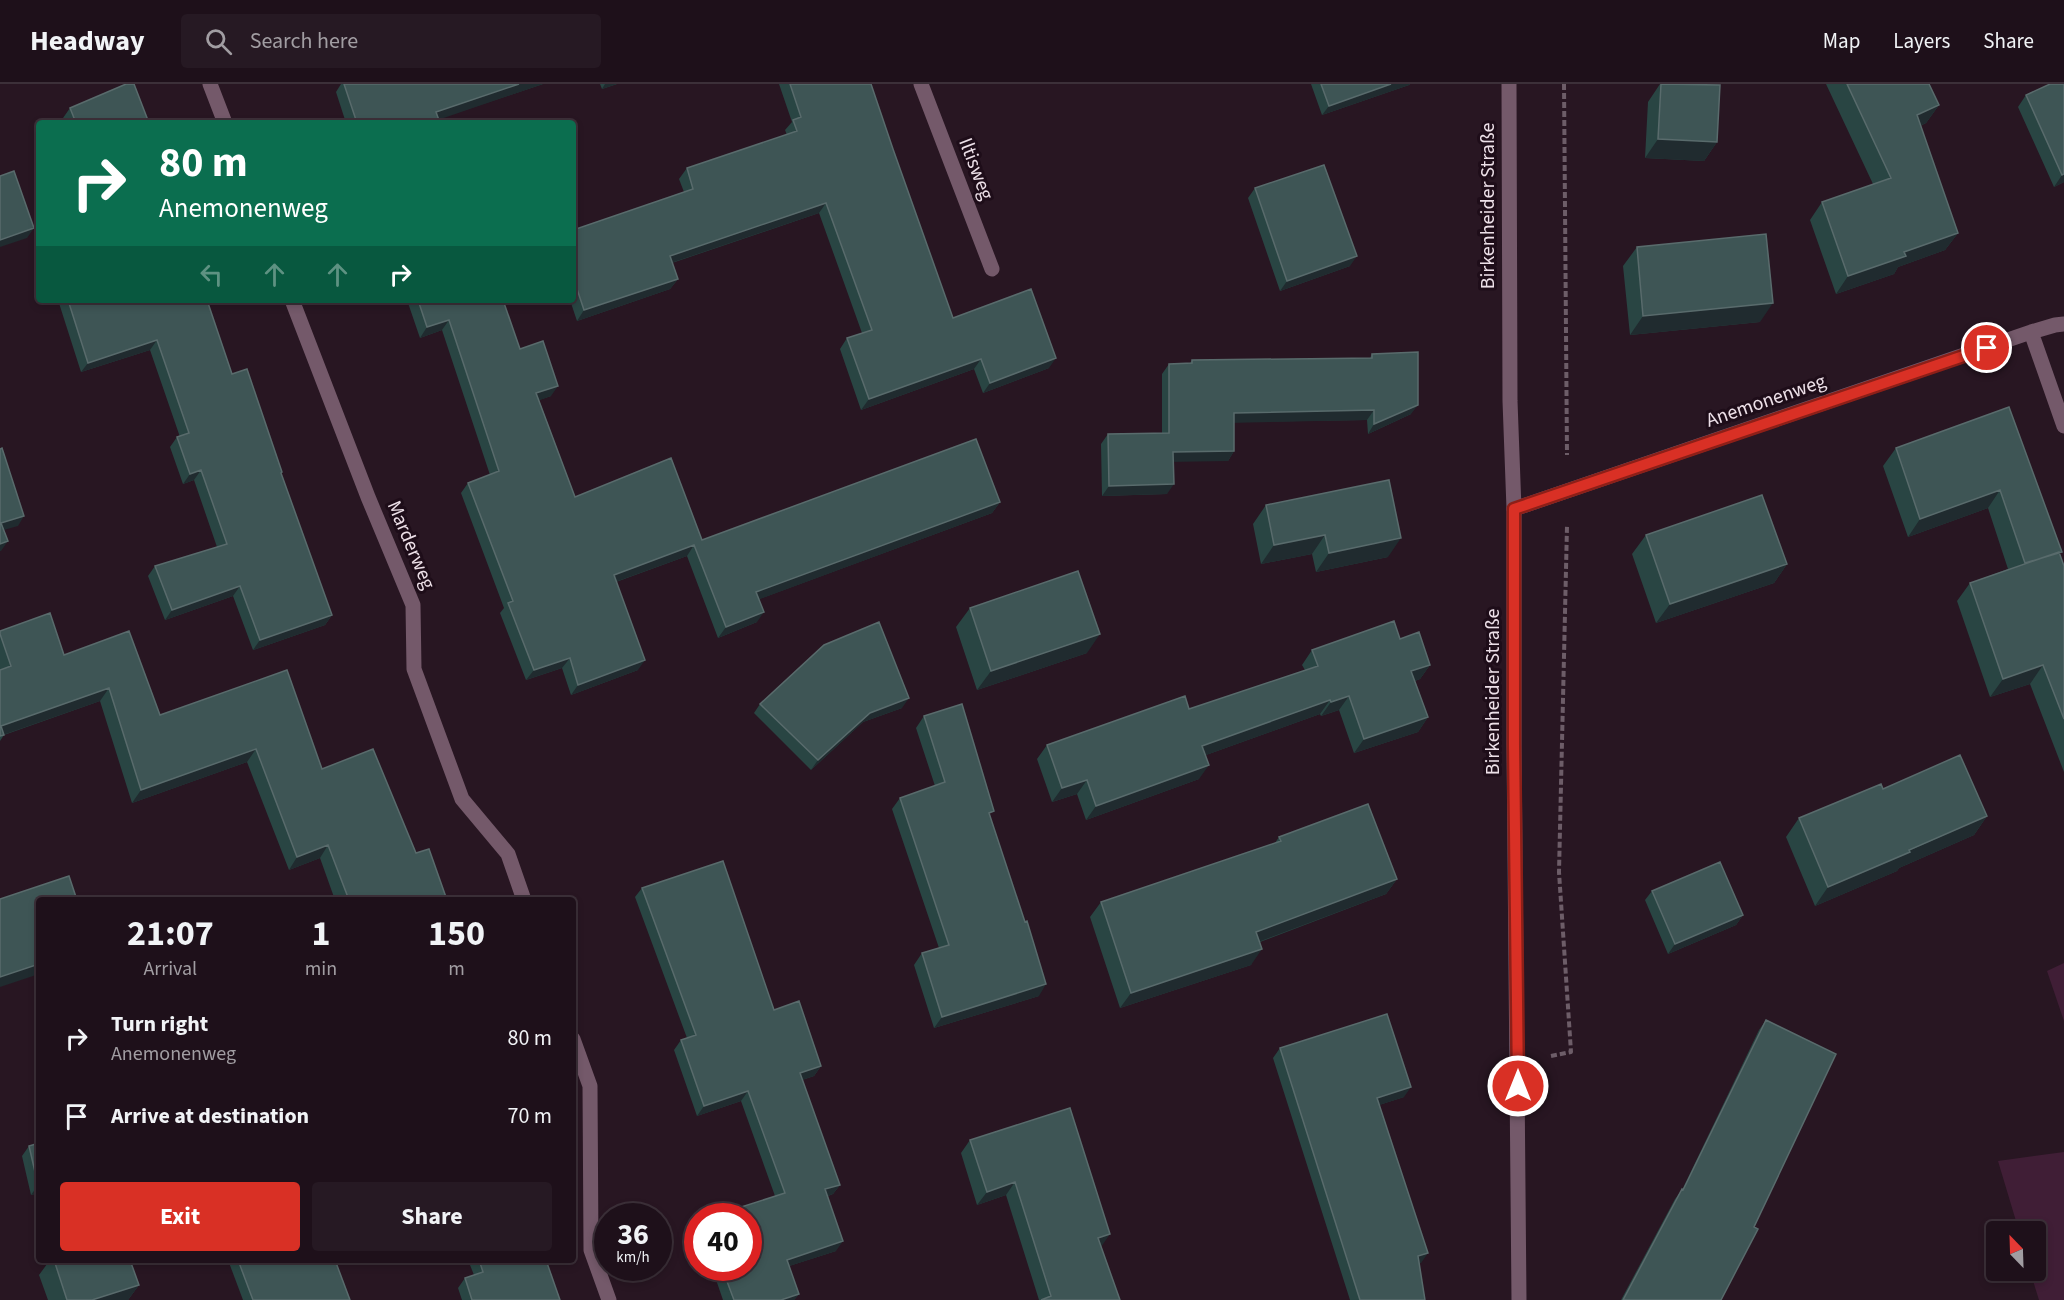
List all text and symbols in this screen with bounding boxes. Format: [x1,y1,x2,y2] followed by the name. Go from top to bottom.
[181,14,601,68] search box
[30,21,145,61] text: Headway
[202,25,235,58] icon: search
[250,25,358,57] text: Search here
[1823,26,1860,56] text: Map
[1893,26,1950,56] text: Layers
[1983,26,2034,56] text: Share
[1474,123,1502,289] street label: Birkenheider Straße
[159,133,248,193] text: 80 m
[951,134,1001,204] street label: Iltisweg
[60,144,138,222] icon: right
[159,189,328,228] text: Anemonenweg
[195,258,228,291] icon: left
[258,258,291,291] icon: ahead
[321,258,354,291] icon: ahead
[384,258,417,291] icon: right
[1961,322,2012,373] pin
[1970,331,2003,364] icon: arrive
[1702,367,1830,435] street label: Anemonenweg
[380,496,442,594] street label: Marderweg
[1479,609,1507,775] street label: Birkenheider Straße
[127,908,214,959] text: 21:07
[311,908,330,959] text: 1
[428,908,485,959] text: 150
[143,955,197,983] text: Arrival
[305,955,337,983] text: min
[448,955,465,983] text: m
[111,1008,208,1040] text: Turn right
[60,1022,93,1055] icon: right
[507,1022,552,1054] text: 80 m
[111,1040,236,1068] text: Anemonenweg
[1486,1054,1550,1118] position arrow
[60,1100,93,1133] icon: arrive
[111,1100,309,1132] text: Arrive at destination
[507,1100,552,1132] text: 70 m
[60,1182,300,1251] button: Exit
[312,1182,552,1251] button: Share
[684,1203,762,1281] speed limit sign: 40
[617,1213,649,1256] text: 36
[1986,1221,2046,1281] north arrow
[1986,1221,2046,1281] map controls
[616,1247,650,1268] text: km/h

